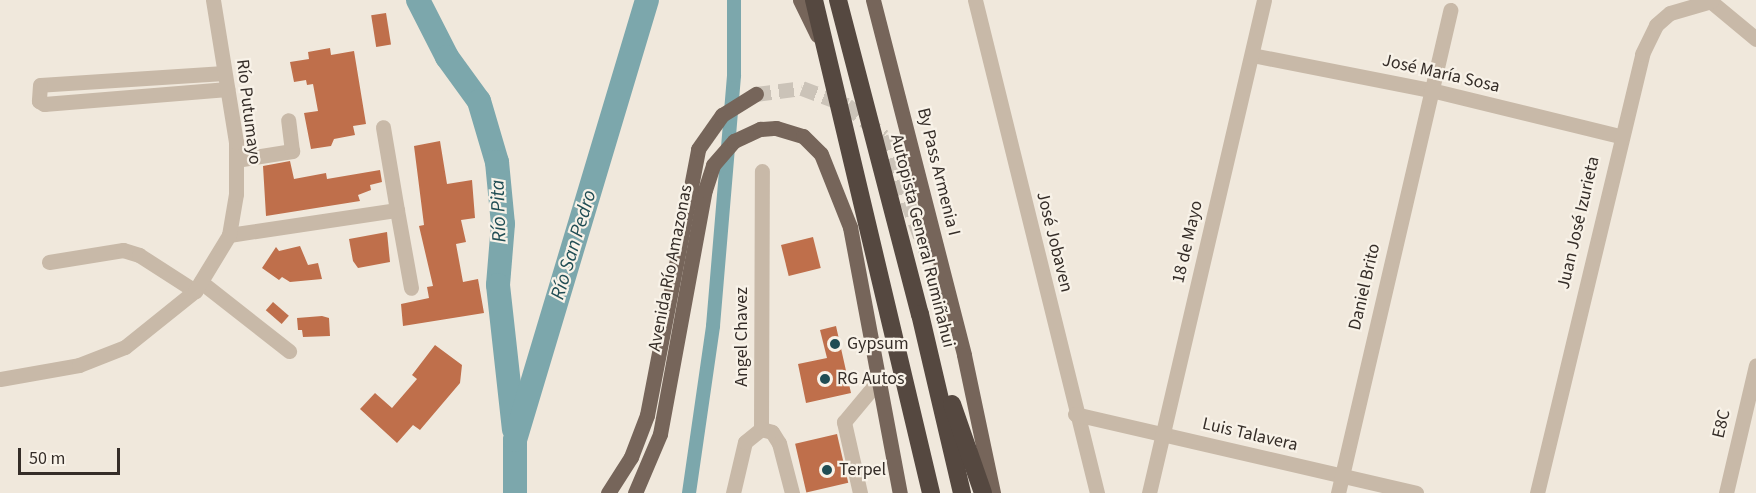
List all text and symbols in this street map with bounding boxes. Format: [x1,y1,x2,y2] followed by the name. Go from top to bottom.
[1380,50,1502,98] street label: José María Sosa
[231,58,265,166] street label: Río Putumayo
[912,106,964,238] street label: By Pass Armenia I
[885,132,959,350] street label: Autopista General Rumiñahui
[1553,155,1605,291] street label: Juan José Izurieta
[486,179,512,243] water label: Río Pita
[644,183,698,353] street label: Avenida Río Amazonas
[546,187,602,303] water label: Río San Pedro
[1031,190,1077,294] street label: José Jobaven
[1168,199,1208,285] street label: 18 de Mayo
[1345,242,1385,332] street label: Daniel Brito
[731,287,753,387] street label: Angel Chavez
[847,333,909,355] place label: Gypsum
[828,337,842,351] marker: Gypsum
[837,368,904,390] place label: RG Autos
[818,372,832,386] marker: RG Autos
[1708,408,1736,440] street label: E8C
[1200,414,1300,456] street label: Luis Talavera
[21,436,123,474] scale bar
[29,446,65,471] text: 50 m
[839,459,886,481] place label: Terpel
[820,463,834,477] marker: Terpel

